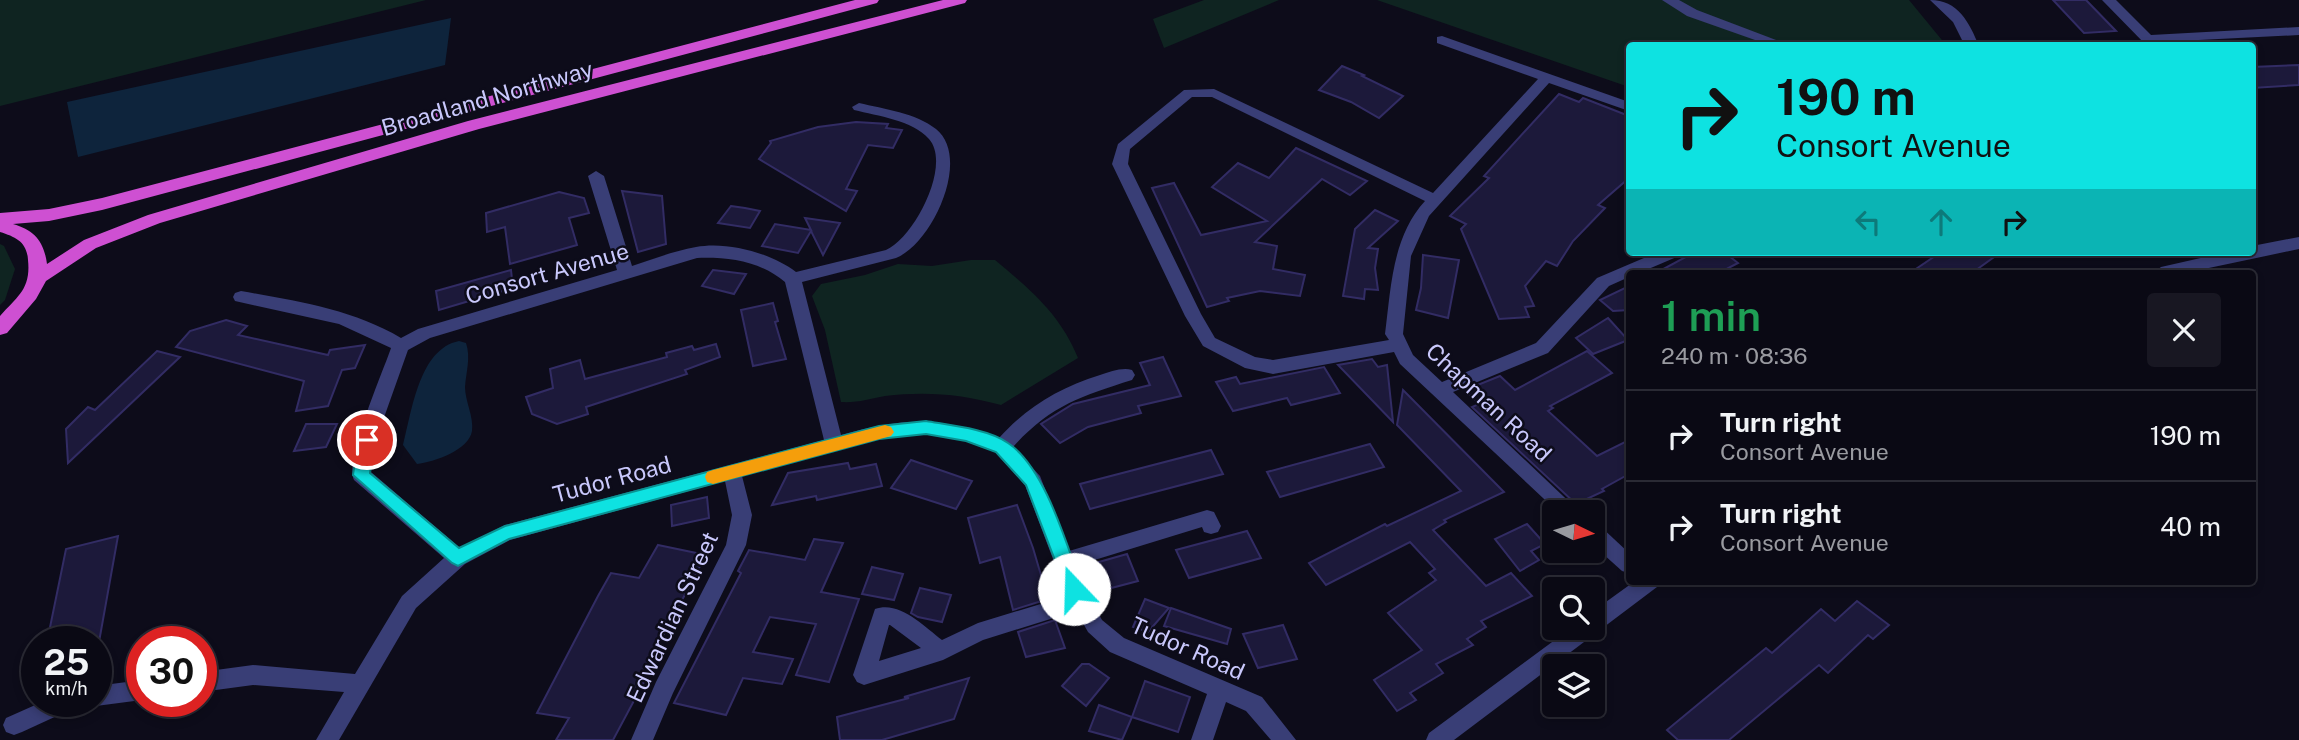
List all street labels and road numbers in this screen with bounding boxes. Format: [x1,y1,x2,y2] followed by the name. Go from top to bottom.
[378,55,596,141] street label: Broadland Northway
[462,237,632,309] street label: Consort Avenue
[1421,337,1557,467] street label: Chapman Road
[550,450,674,508] street label: Tudor Road
[621,527,723,707] street label: Edwardian Street
[1127,611,1249,685] street label: Tudor Road

